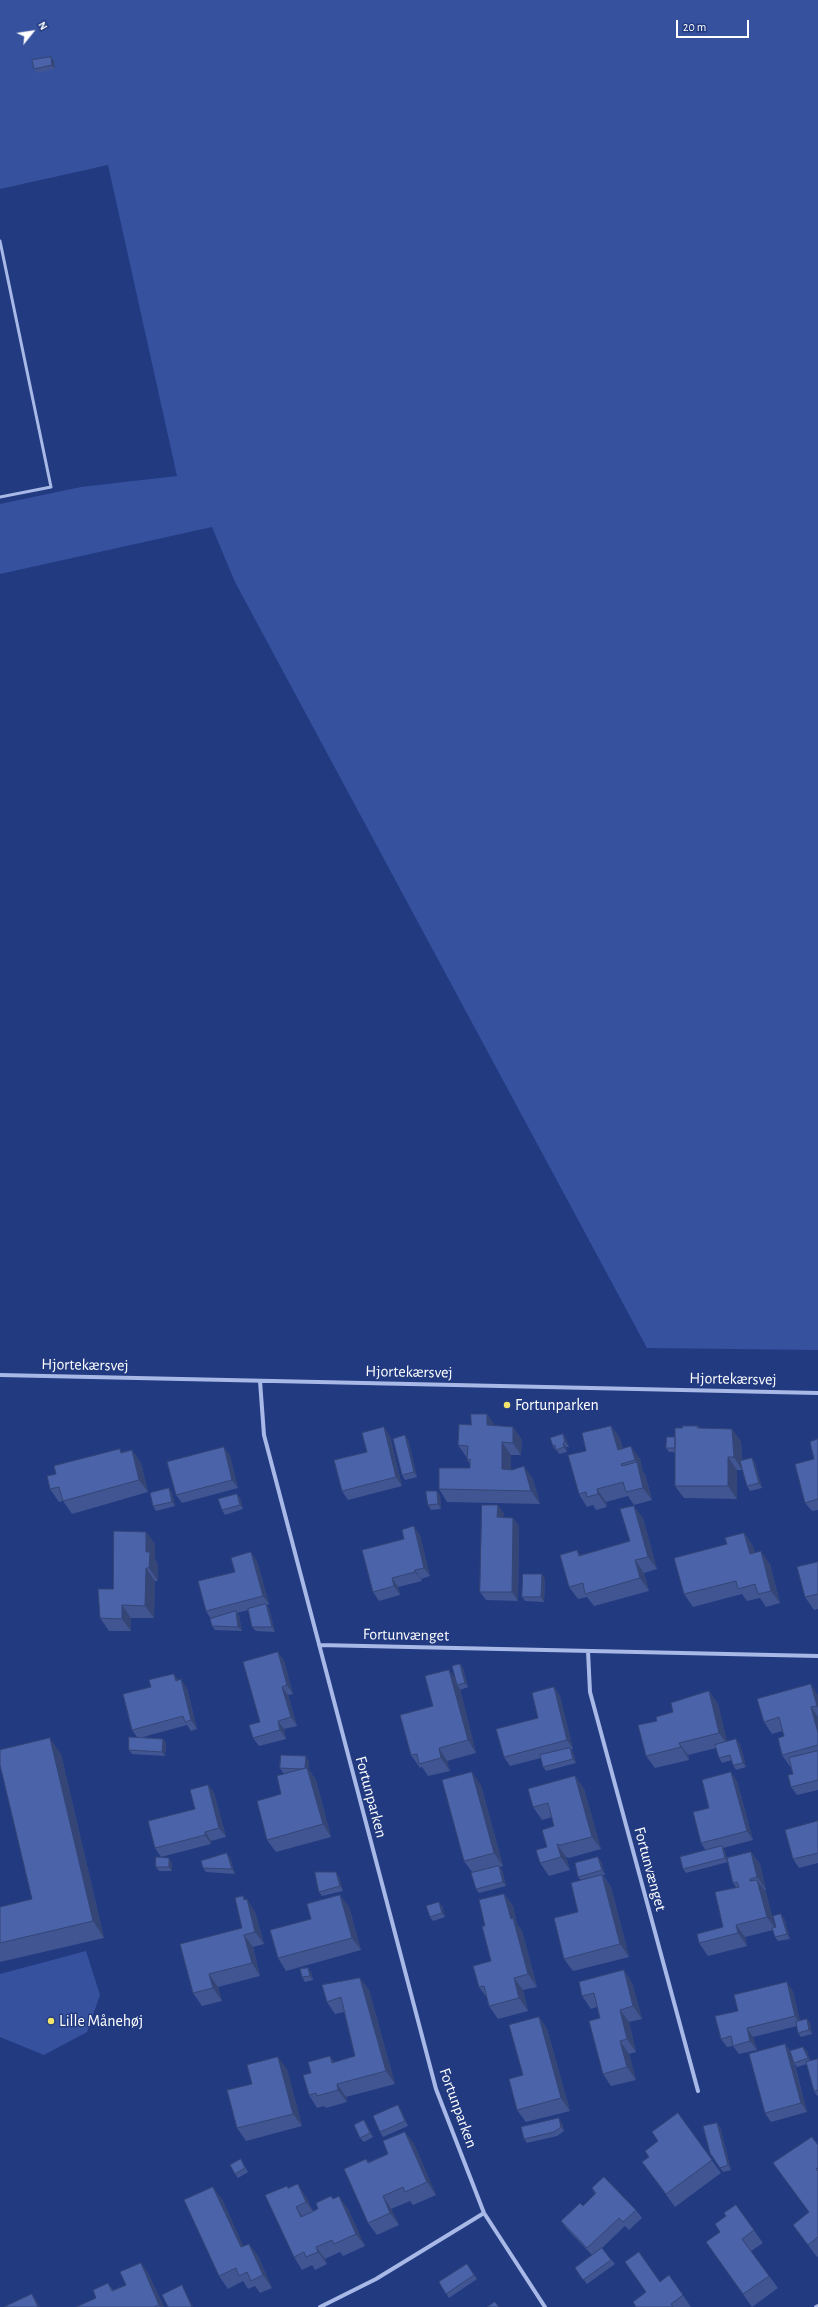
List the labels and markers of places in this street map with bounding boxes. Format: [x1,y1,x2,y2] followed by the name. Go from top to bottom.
[515,1395,599,1415] place label: Fortunparken
[502,1400,512,1410] marker: Fortunparken
[59,2011,143,2031] place label: Lille Månehøj
[46,2016,56,2026] marker: Lille Månehøj

